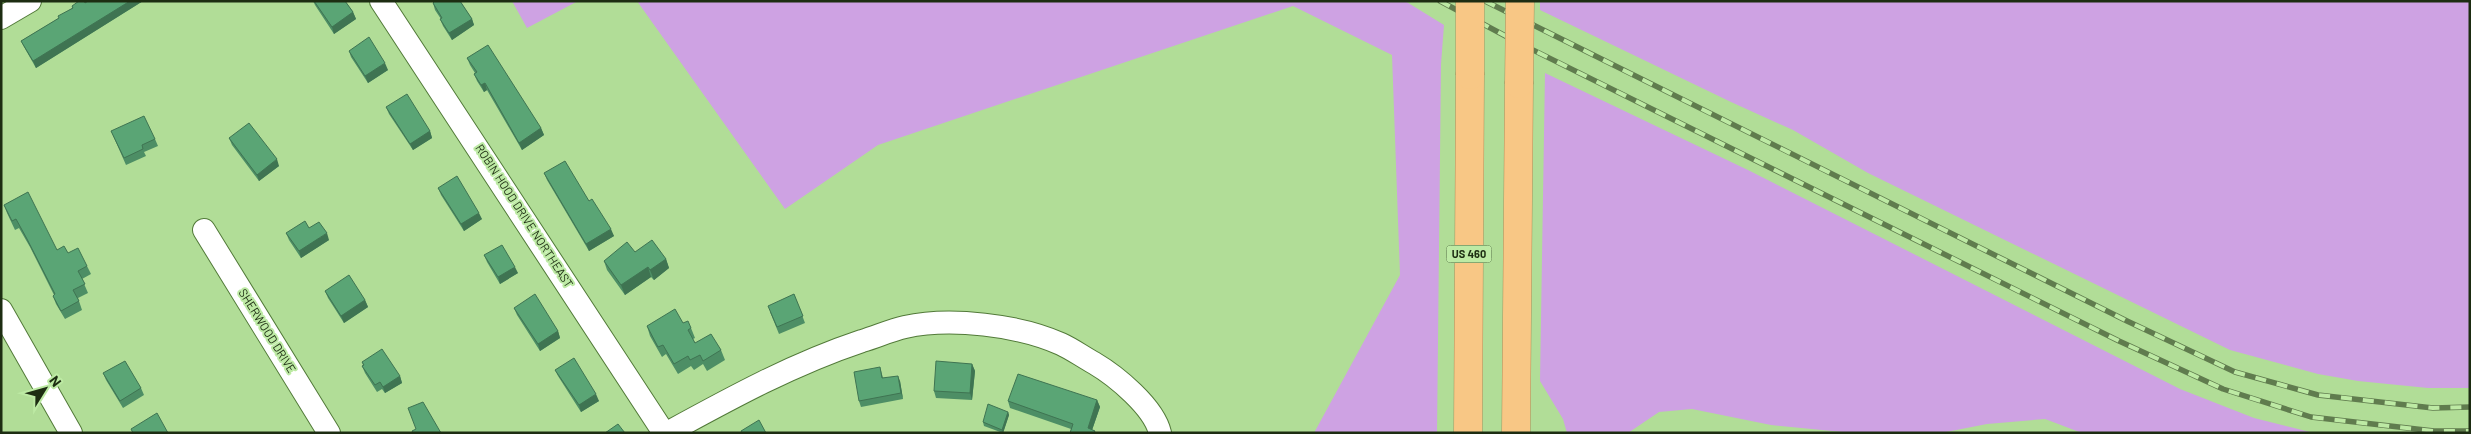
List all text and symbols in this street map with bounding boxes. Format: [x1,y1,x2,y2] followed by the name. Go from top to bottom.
[473,141,577,290] street label: ROBIN HOOD DRIVE NORTHEAST
[1446,245,1492,262] road number: US 460
[236,286,299,375] street label: SHERWOOD DRIVE
[20,364,70,414] north arrow
[46,372,65,390] text: N

